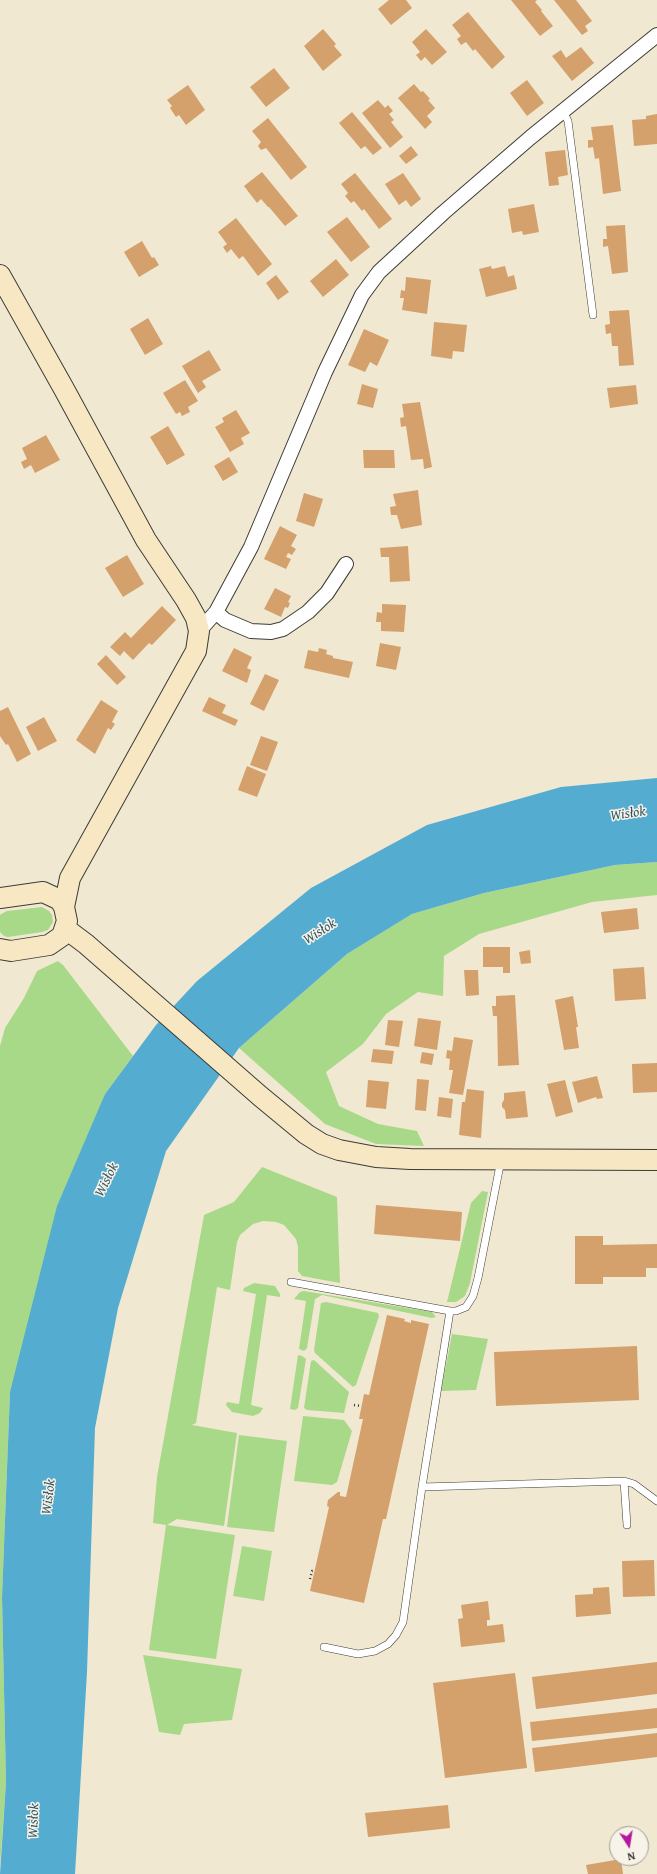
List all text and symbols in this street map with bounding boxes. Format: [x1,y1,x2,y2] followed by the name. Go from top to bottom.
[609,803,647,825] water label: Wisłok
[301,915,339,949] water label: Wisłok
[92,1160,122,1200] water label: Wisłok
[38,1478,60,1516] water label: Wisłok
[25,1803,43,1839] water label: Wisłok
[609,1826,649,1866] north arrow
[626,1848,637,1865] text: N

